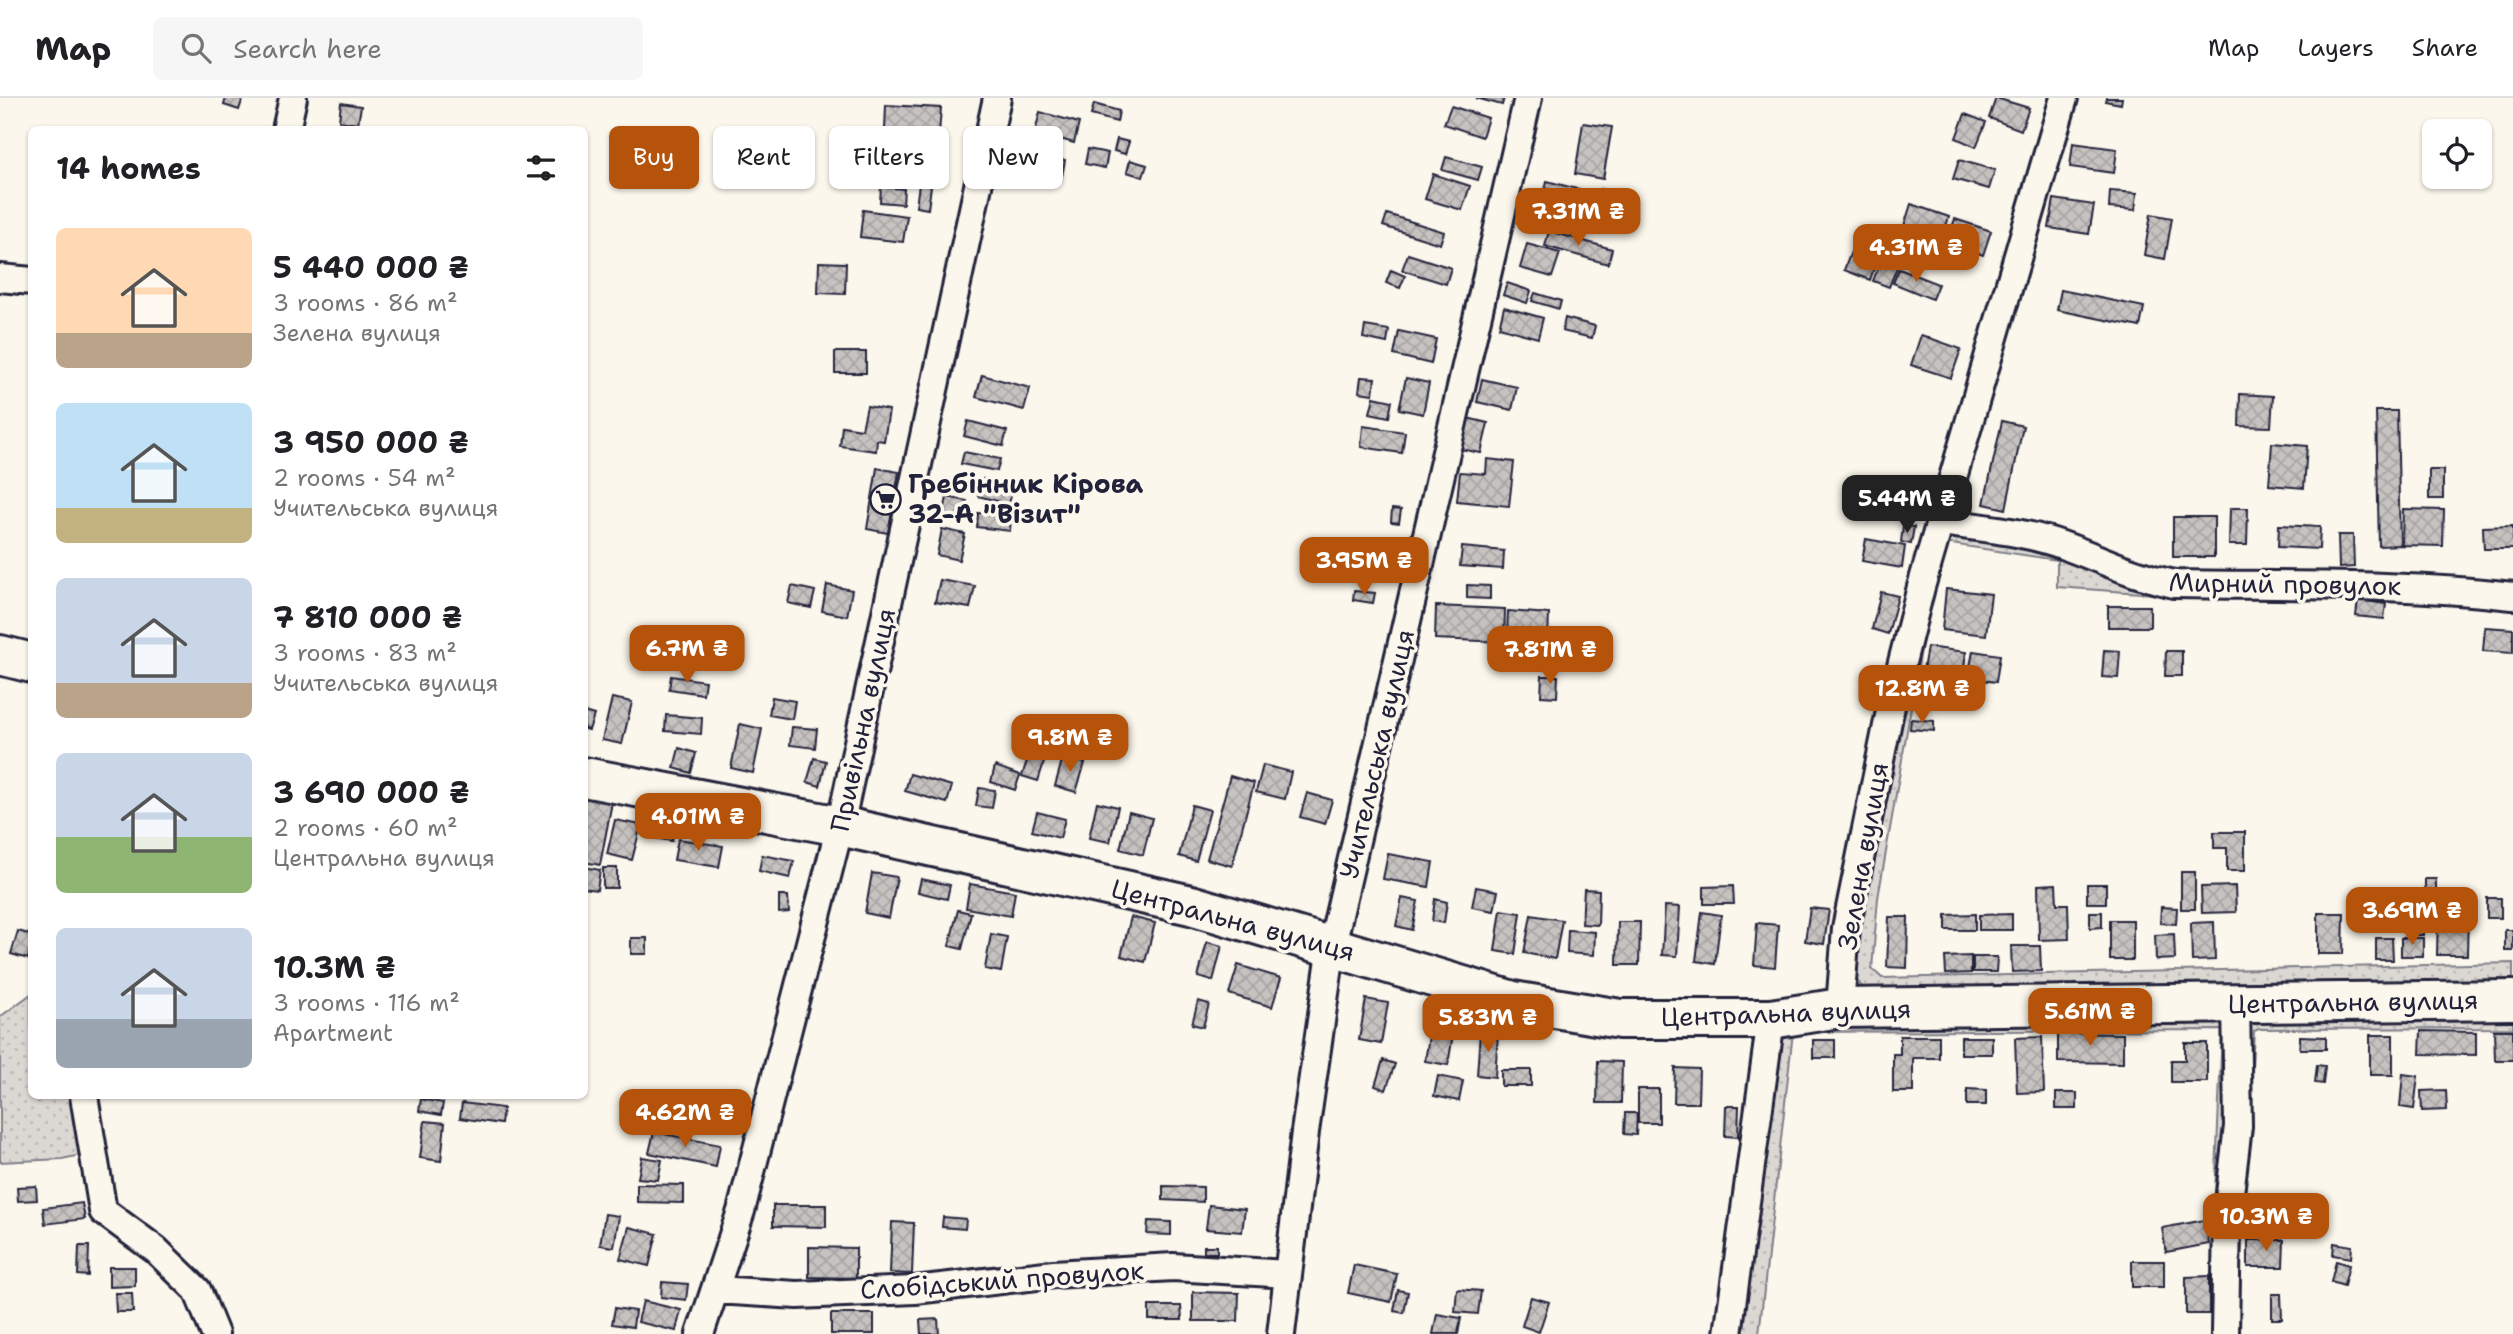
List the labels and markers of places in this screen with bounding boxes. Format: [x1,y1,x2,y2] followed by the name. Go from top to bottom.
[1513,188,1643,248] pin: 7.31M ₴
[1851,225,1981,284] pin: 4.31M ₴
[908,466,1144,531] place label: Гребінник Кірова 32-А "Візит"
[1842,476,1972,535] pin: 5.44M ₴
[868,482,902,516] supermarket icon: Гребінник Кірова 32-А "Візит"
[1299,538,1429,597] pin: 3.95M ₴
[630,626,744,685] pin: 6.7M ₴
[1485,626,1615,686] pin: 7.81M ₴
[1857,666,1987,725] pin: 12.8M ₴
[1013,714,1127,774] pin: 9.8M ₴
[633,794,763,853] pin: 4.01M ₴
[2347,888,2477,947] pin: 3.69M ₴
[2025,988,2155,1048] pin: 5.61M ₴
[1423,995,1553,1054] pin: 5.83M ₴
[620,1090,750,1149] pin: 4.62M ₴
[2201,1194,2331,1253] pin: 10.3M ₴

